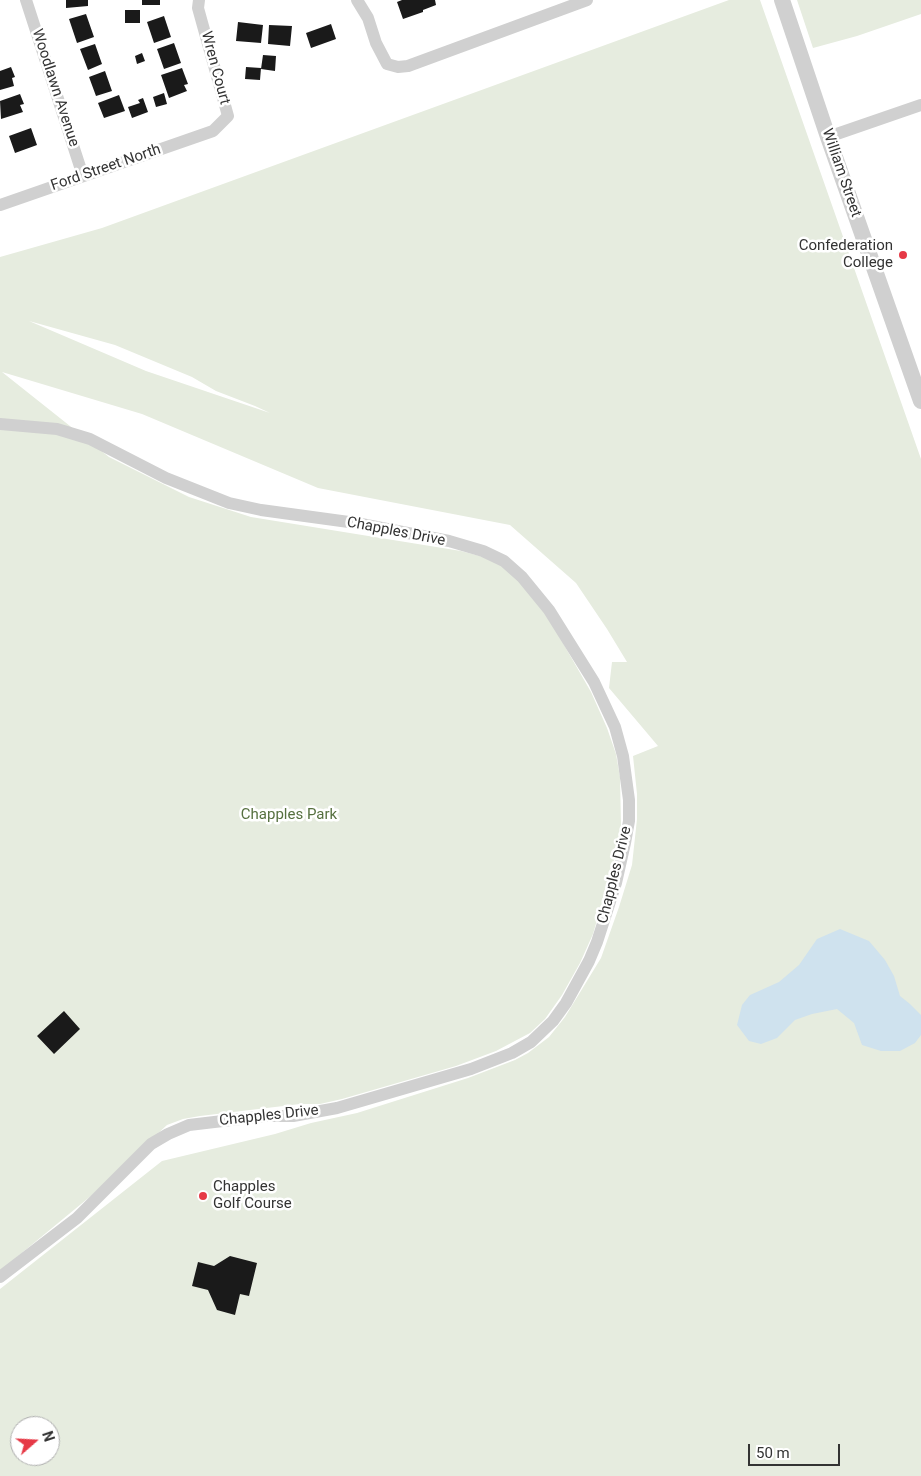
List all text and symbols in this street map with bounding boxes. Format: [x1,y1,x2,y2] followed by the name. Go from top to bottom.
[27,27,83,149] street label: Woodlawn Avenue
[197,29,233,107] street label: Wren Court
[817,126,865,220] street label: William Street
[49,141,163,195] street label: Ford Street North
[799,237,893,272] place label: Confederation College
[897,249,909,261] marker: Confederation College
[345,514,447,550] street label: Chapples Drive
[241,806,337,824] park label: Chapples Park
[594,824,636,926] street label: Chapples Drive
[218,1102,320,1130] street label: Chapples Drive
[213,1178,292,1213] place label: Chapples Golf Course
[197,1190,209,1202] marker: Chapples Golf Course
[10,1416,60,1466] north arrow
[39,1429,57,1444] text: N
[751,1434,844,1466] scale bar
[756,1444,790,1462] text: 50 m

